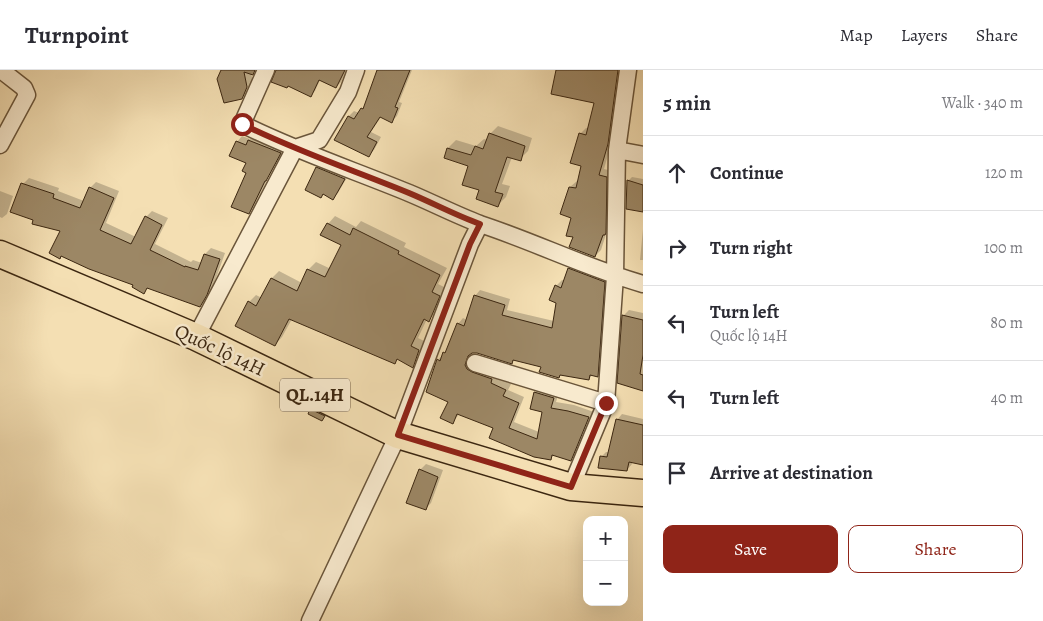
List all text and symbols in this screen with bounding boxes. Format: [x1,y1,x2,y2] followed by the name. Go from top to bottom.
[25,19,129,51] text: Turnpoint
[840,23,873,47] text: Map
[901,23,948,47] text: Layers
[976,23,1018,47] text: Share
[663,89,711,117] text: 5 min
[942,92,1023,114] text: Walk · 340 m
[231,113,254,136] route start
[663,159,691,187] icon: ahead
[710,160,784,186] text: Continue
[985,162,1023,184] text: 120 m
[663,234,691,262] icon: right
[710,235,792,261] text: Turn right
[984,237,1023,259] text: 100 m
[710,299,779,325] text: Turn left
[663,309,691,337] icon: left
[990,312,1023,334] text: 80 m
[170,317,270,383] street label: Quốc lộ 14H
[710,325,788,347] text: Quốc lộ 14H
[280,378,350,412] road number: QL.14H
[663,384,691,412] icon: left
[710,385,779,411] text: Turn left
[991,387,1023,409] text: 40 m
[595,392,618,415] route end
[663,459,691,487] icon: arrive
[710,460,873,486] text: Arrive at destination
[583,516,628,606] map controls
[583,516,628,561] button: +
[663,525,838,573] button: Save
[848,525,1023,573] button: Share
[583,561,628,606] button: −

